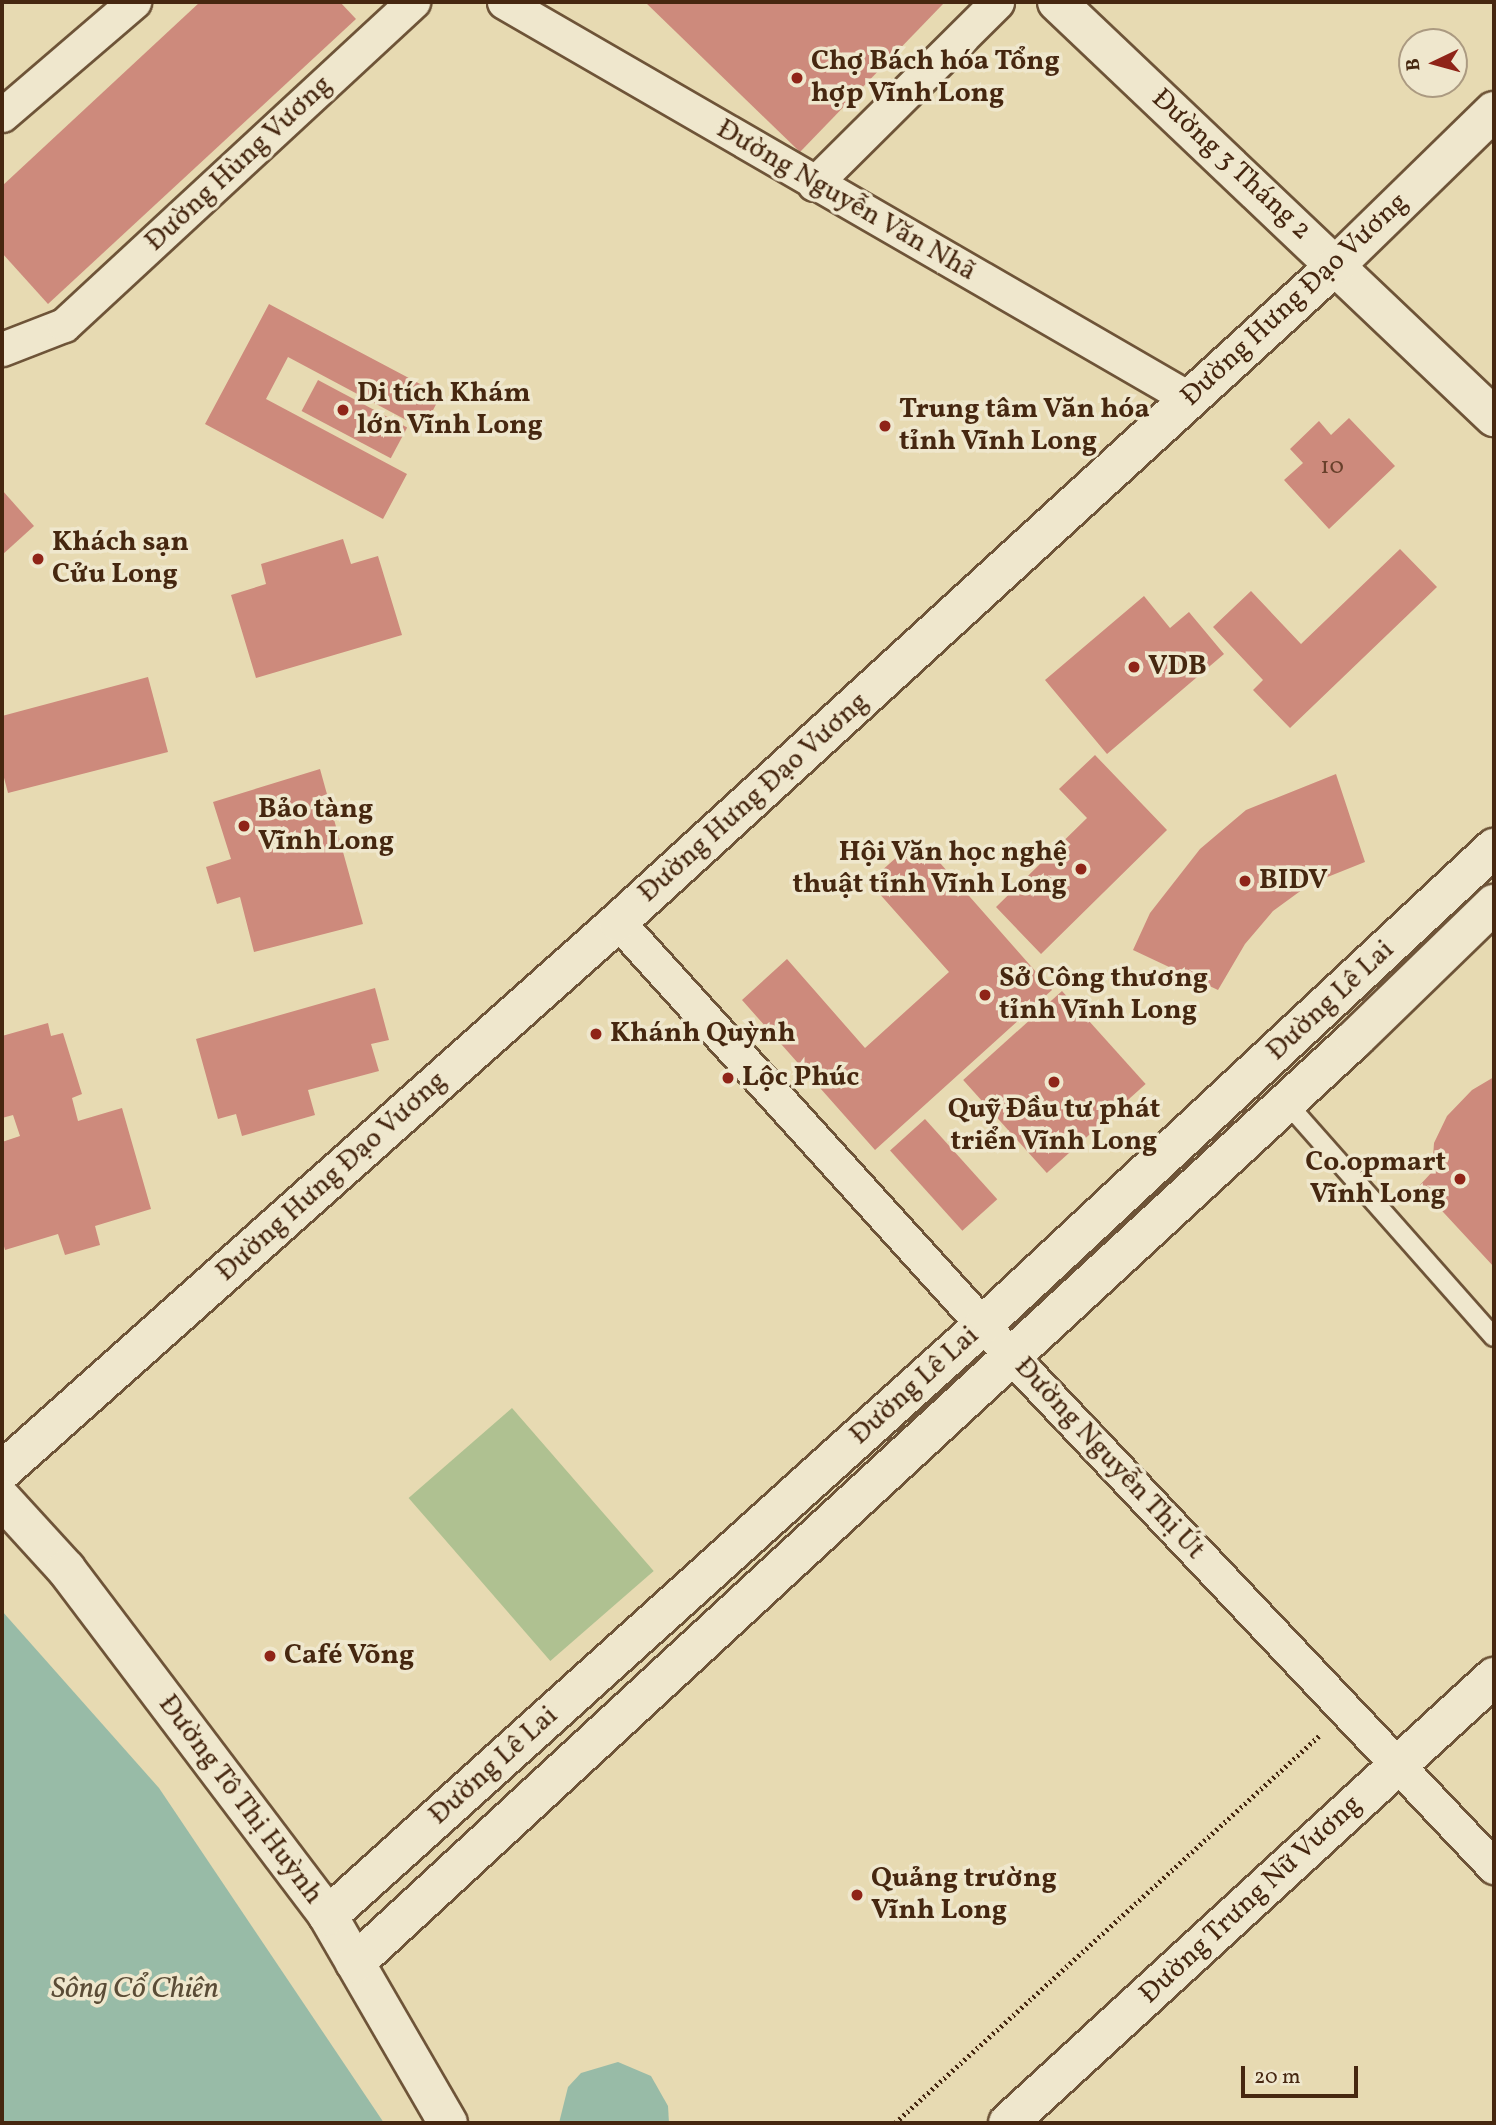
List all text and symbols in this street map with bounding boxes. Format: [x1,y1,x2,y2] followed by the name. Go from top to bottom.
[1398,28,1468,98] north arrow
[811,45,1060,111] place label: Chợ Bách hóa Tổng hợp Vĩnh Long
[1401,57,1428,72] text: B
[138,69,340,259] street label: Đường Hùng Vương
[789,70,805,86] marker: Chợ Bách hóa Tổng hợp Vĩnh Long
[1144,82,1318,248] street label: Đường 3 Tháng 2
[710,113,982,289] street label: Đường Nguyễn Văn Nhã
[1174,186,1416,414] street label: Đường Hưng Đạo Vương
[357,377,544,443] place label: Di tích Khám lớn Vĩnh Long
[899,393,1151,459] place label: Trung tâm Văn hóa tỉnh Vĩnh Long
[335,402,351,418] marker: Di tích Khám lớn Vĩnh Long
[877,418,893,434] marker: Trung tâm Văn hóa tỉnh Vĩnh Long
[1320,454,1344,482] house number: 10
[52,526,189,592] place label: Khách sạn Cửu Long
[30,551,46,567] marker: Khách sạn Cửu Long
[1148,650,1207,684] place label: VDB
[1126,659,1142,675] marker: VDB
[632,685,876,911] street label: Đường Hưng Đạo Vương
[258,793,394,859] place label: Bảo tàng Vĩnh Long
[236,818,252,834] marker: Bảo tàng Vĩnh Long
[792,836,1067,902] place label: Hội Văn học nghệ thuật tỉnh Vĩnh Long
[1073,861,1089,877] marker: Hội Văn học nghệ thuật tỉnh Vĩnh Long
[1259,864,1328,898] place label: BIDV
[1237,873,1253,889] marker: BIDV
[1260,934,1402,1068] street label: Đường Lê Lai
[999,962,1208,1028] place label: Sở Công thương tỉnh Vĩnh Long
[977,987,993,1003] marker: Sở Công thương tỉnh Vĩnh Long
[610,1017,796,1051] place label: Khánh Quỳnh
[588,1026,604,1042] marker: Khánh Quỳnh
[742,1061,859,1095] place label: Lộc Phúc
[210,1064,454,1290] street label: Đường Hưng Đạo Vương
[720,1070,736,1086] marker: Lộc Phúc
[1046,1074,1062,1090] marker: Quỹ Đầu tư phát triển Vĩnh Long
[948,1093,1160,1159] place label: Quỹ Đầu tư phát triển Vĩnh Long
[1305,1146,1446,1212] place label: Co.opmart Vĩnh Long
[1452,1171,1468,1187] marker: Co.opmart Vĩnh Long
[844,1319,986,1453] street label: Đường Lê Lai
[1006,1351,1212,1567] street label: Đường Nguyễn Thị Út
[284,1639,415,1673] place label: Café Võng
[262,1648,278,1664] marker: Café Võng
[150,1688,330,1912] street label: Đường Tô Thị Huỳnh
[423,1699,565,1833] street label: Đường Lê Lai
[1132,1788,1370,2012] street label: Đường Trưng Nữ Vương
[871,1862,1057,1928] place label: Quảng trường Vĩnh Long
[849,1887,865,1903] marker: Quảng trường Vĩnh Long
[51,1971,219,2007] water label: Sông Cổ Chiên
[1244,2052,1361,2096] scale bar
[1254,2063,1300,2092] text: 20 m

